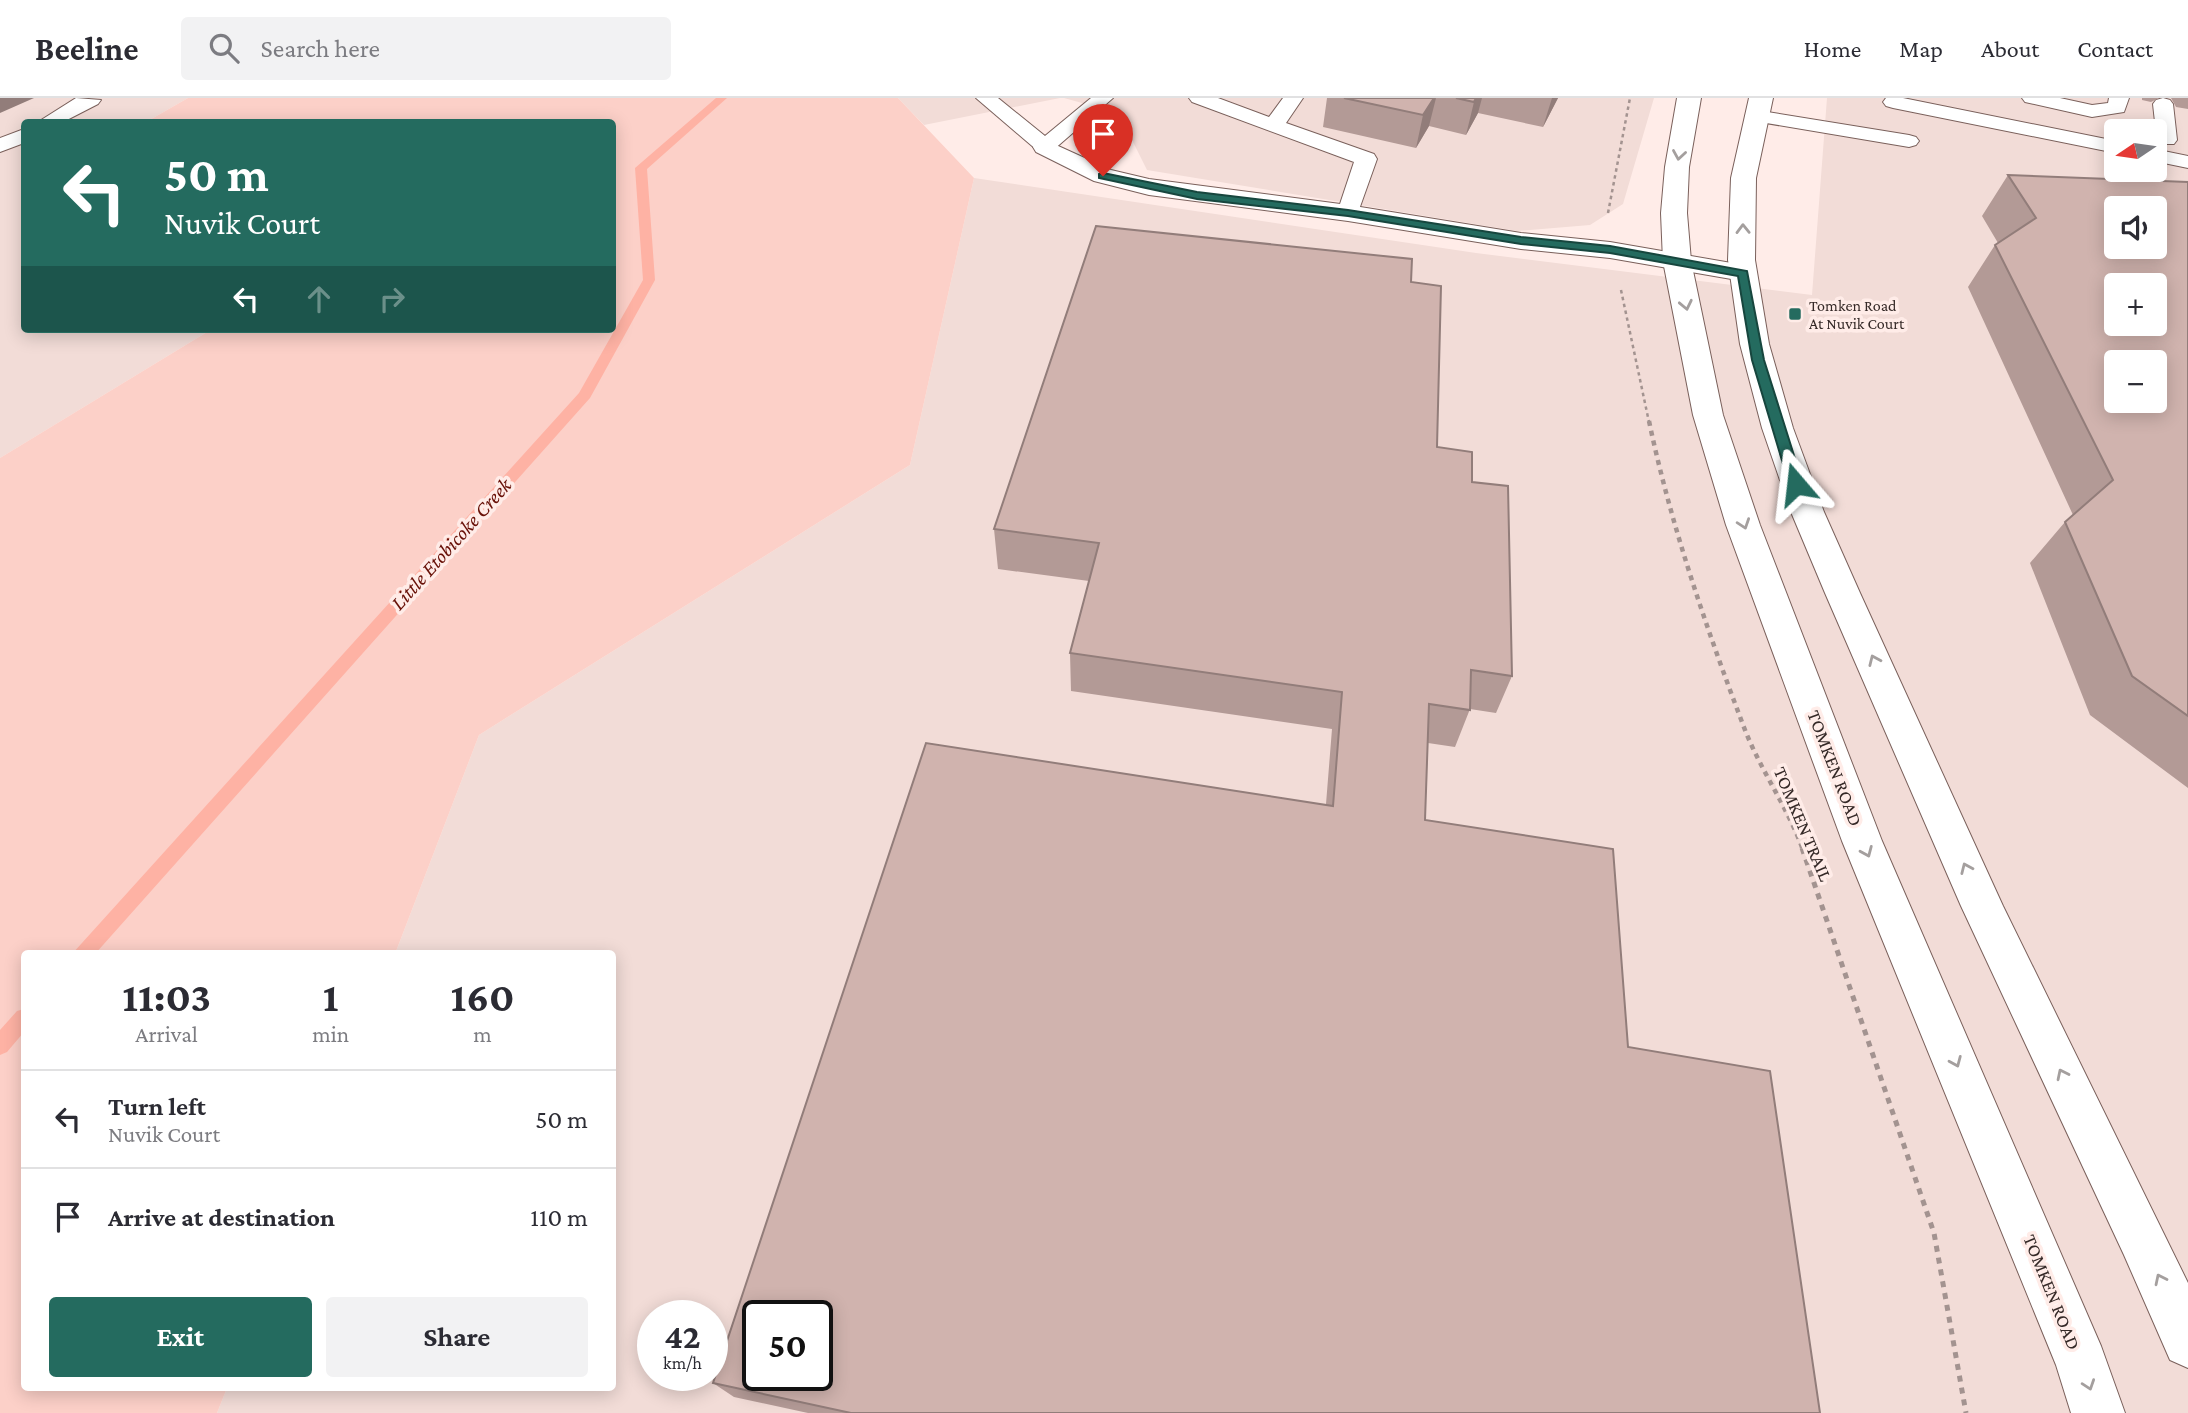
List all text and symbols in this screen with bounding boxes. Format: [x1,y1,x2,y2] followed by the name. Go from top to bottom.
[181,17,671,80] search box
[205,29,243,67] icon: search
[35,30,139,67] text: Beeline
[261,34,380,63] text: Search here
[1804,35,1861,62] text: Home
[1899,35,1943,62] text: Map
[1981,35,2039,62] text: About
[2077,35,2153,62] text: Contact
[1073,104,1133,176] pin
[1084,115,1122,153] icon: arrive
[2104,119,2166,182] north arrow
[2104,119,2167,413] map controls
[49,147,140,238] icon: left
[164,147,269,202] text: 50 m
[1671,149,1686,161] one-way arrow
[2104,196,2167,259] button: sound
[164,205,320,241] text: Nuvik Court
[1735,223,1751,234] one-way arrow
[2104,273,2167,336] button: +
[227,280,265,318] icon: left
[300,280,338,318] icon: ahead
[373,280,411,318] icon: right
[1809,297,1905,332] place label: Tomken Road At Nuvik Court
[1678,299,1693,311] one-way arrow
[1787,306,1803,322] marker: Tomken Road At Nuvik Court
[2104,350,2167,413] button: −
[1759,447,1833,521] position arrow
[386,473,517,615] water label: Little Etobicoke Creek
[1736,518,1750,530] one-way arrow
[1868,655,1882,667] one-way arrow
[1803,707,1867,829] street label: TOMKEN ROAD
[1769,764,1837,885] street label: TOMKEN TRAIL
[1859,845,1873,857] one-way arrow
[1960,863,1974,875] one-way arrow
[122,973,211,1020] text: 11:03
[323,973,339,1020] text: 1
[450,973,515,1020] text: 160
[135,1021,198,1047] text: Arrival
[312,1021,349,1047] text: min
[473,1021,492,1047] text: m
[1947,1055,1961,1067] one-way arrow
[2056,1069,2070,1081] one-way arrow
[108,1092,206,1121] text: Turn left
[49,1100,87,1138] icon: left
[535,1105,588,1134] text: 50 m
[108,1121,220,1147] text: Nuvik Court
[49,1198,87,1236] icon: arrive
[108,1203,335,1232] text: Arrive at destination
[530,1203,588,1232] text: 110 m
[2019,1231,2085,1353] street label: TOMKEN ROAD
[2155,1274,2169,1286] one-way arrow
[49,1297,312,1377] button: Exit
[326,1297,588,1377] button: Share
[742,1300,833,1391] speed limit sign: 50
[664,1317,701,1356] text: 42
[663,1353,702,1373] text: km/h
[2081,1379,2095,1391] one-way arrow

